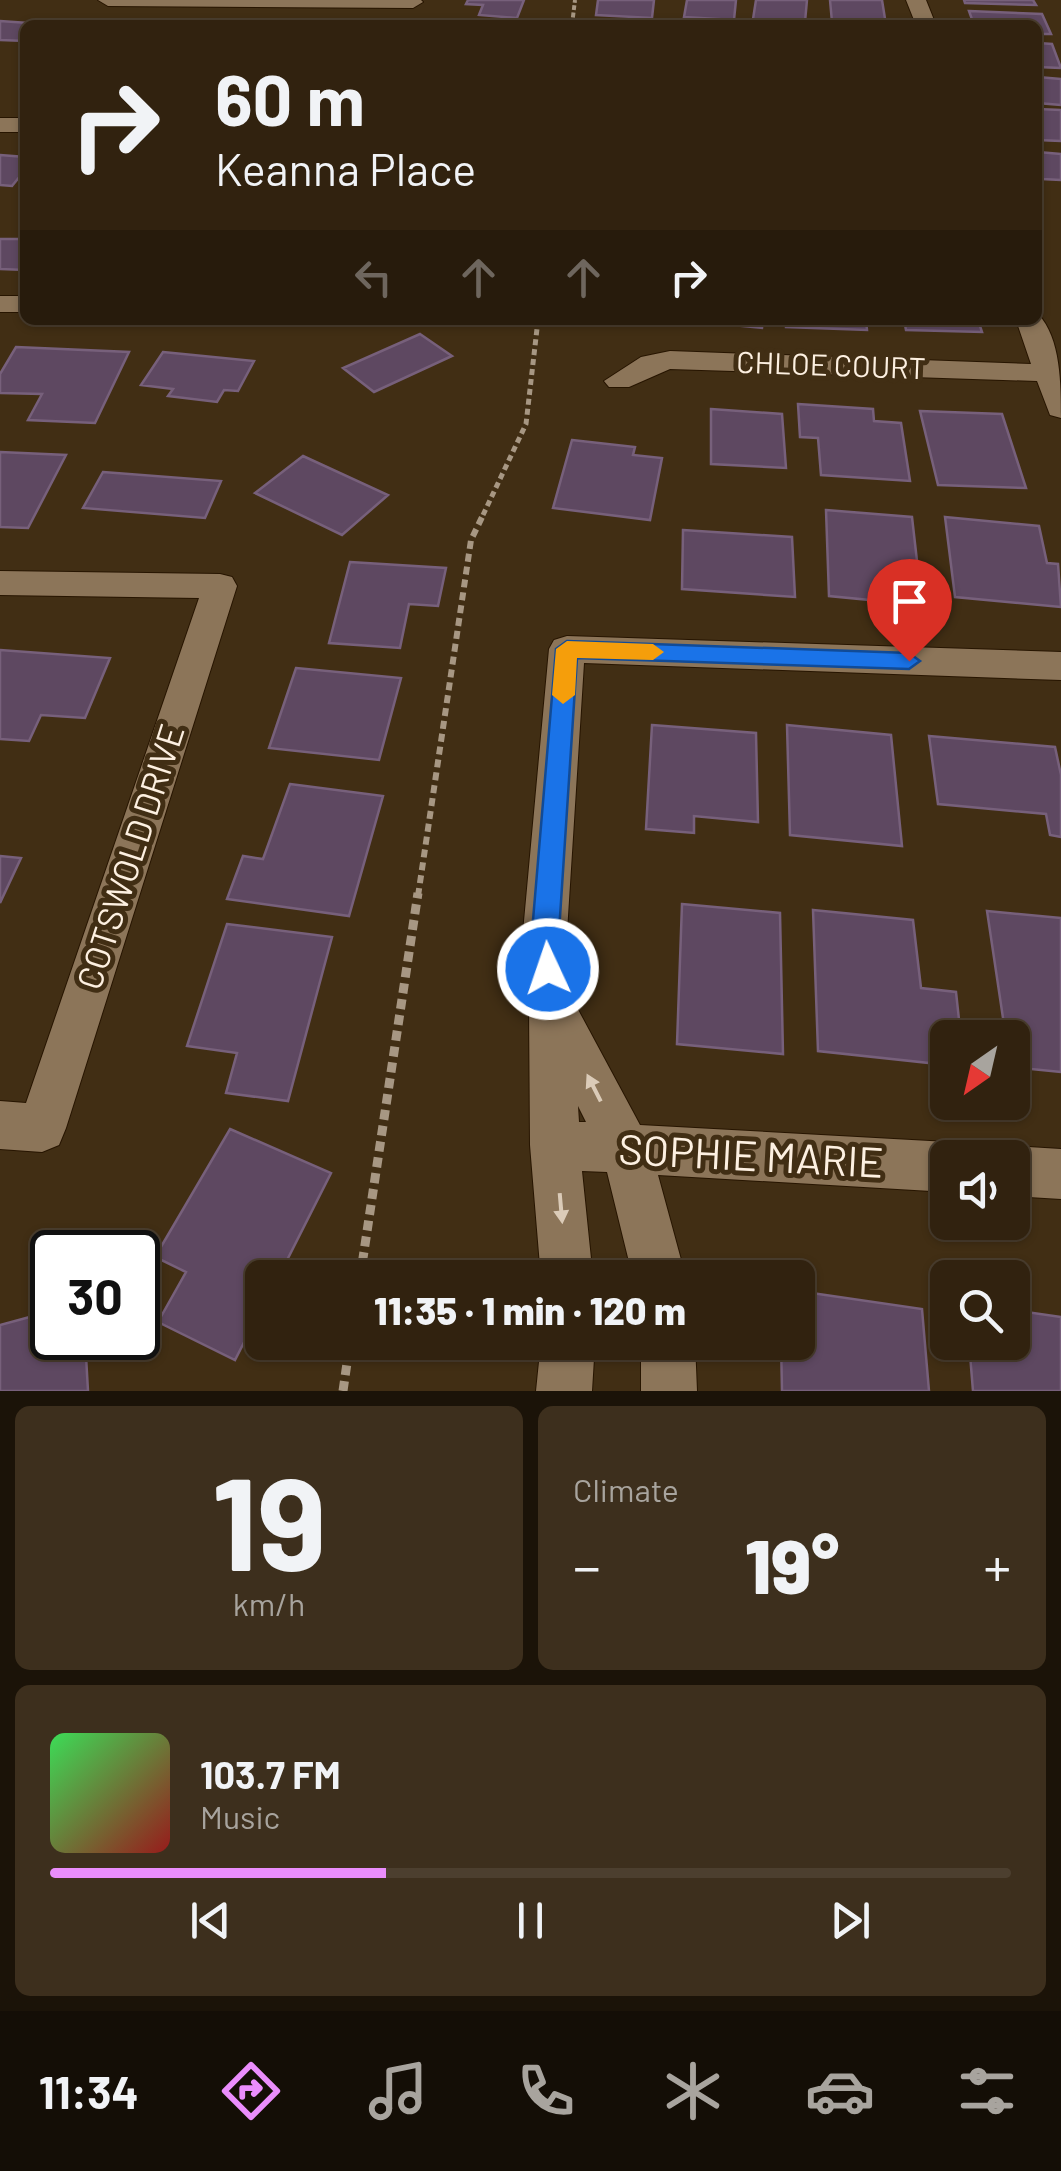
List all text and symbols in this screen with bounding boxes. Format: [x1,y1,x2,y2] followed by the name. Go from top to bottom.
[215,56,365,140] text: 60 m
[50,60,180,190] icon: right
[215,141,476,195] text: Keanna Place
[346,250,401,305] icon: left
[451,250,506,305] icon: ahead
[556,250,611,305] icon: ahead
[661,250,716,305] icon: right
[736,343,926,385] street label: CHLOE COURT
[867,559,952,662] pin
[882,574,937,629] icon: arrive
[66,718,192,994] street label: COTSWOLD DRIVE
[496,917,600,1021] position arrow
[930,1020,1030,1120] north arrow
[930,1020,1030,1360] map controls
[586,1073,603,1102] one-way arrow
[617,1122,885,1186] street label: SOPHIE MARIE
[930,1140,1030,1240] button: sound
[553,1193,569,1225] one-way arrow
[30,1230,160,1360] speed limit sign: 30
[930,1260,1030,1360] button: search
[374,1287,686,1333] text: 11:35 · 1 min · 120 m
[211,1441,327,1597] text: 19
[573,1470,679,1508] text: Climate
[745,1519,839,1609] text: 19°
[573,1532,601,1598] text: −
[983,1532,1011,1598] text: +
[233,1584,305,1622] text: km/h
[200,1751,341,1797] text: 103.7 FM
[200,1797,280,1835] text: Music
[183,1893,238,1948] icon: previous
[503,1893,558,1948] icon: pause
[823,1893,878,1948] icon: next
[216,2056,286,2126] icon: directions
[363,2056,433,2126] icon: music
[511,2056,581,2126] icon: phone
[658,2056,728,2126] icon: climate
[805,2056,875,2126] icon: car
[952,2056,1022,2126] icon: filters
[39,2064,139,2118] text: 11:34

